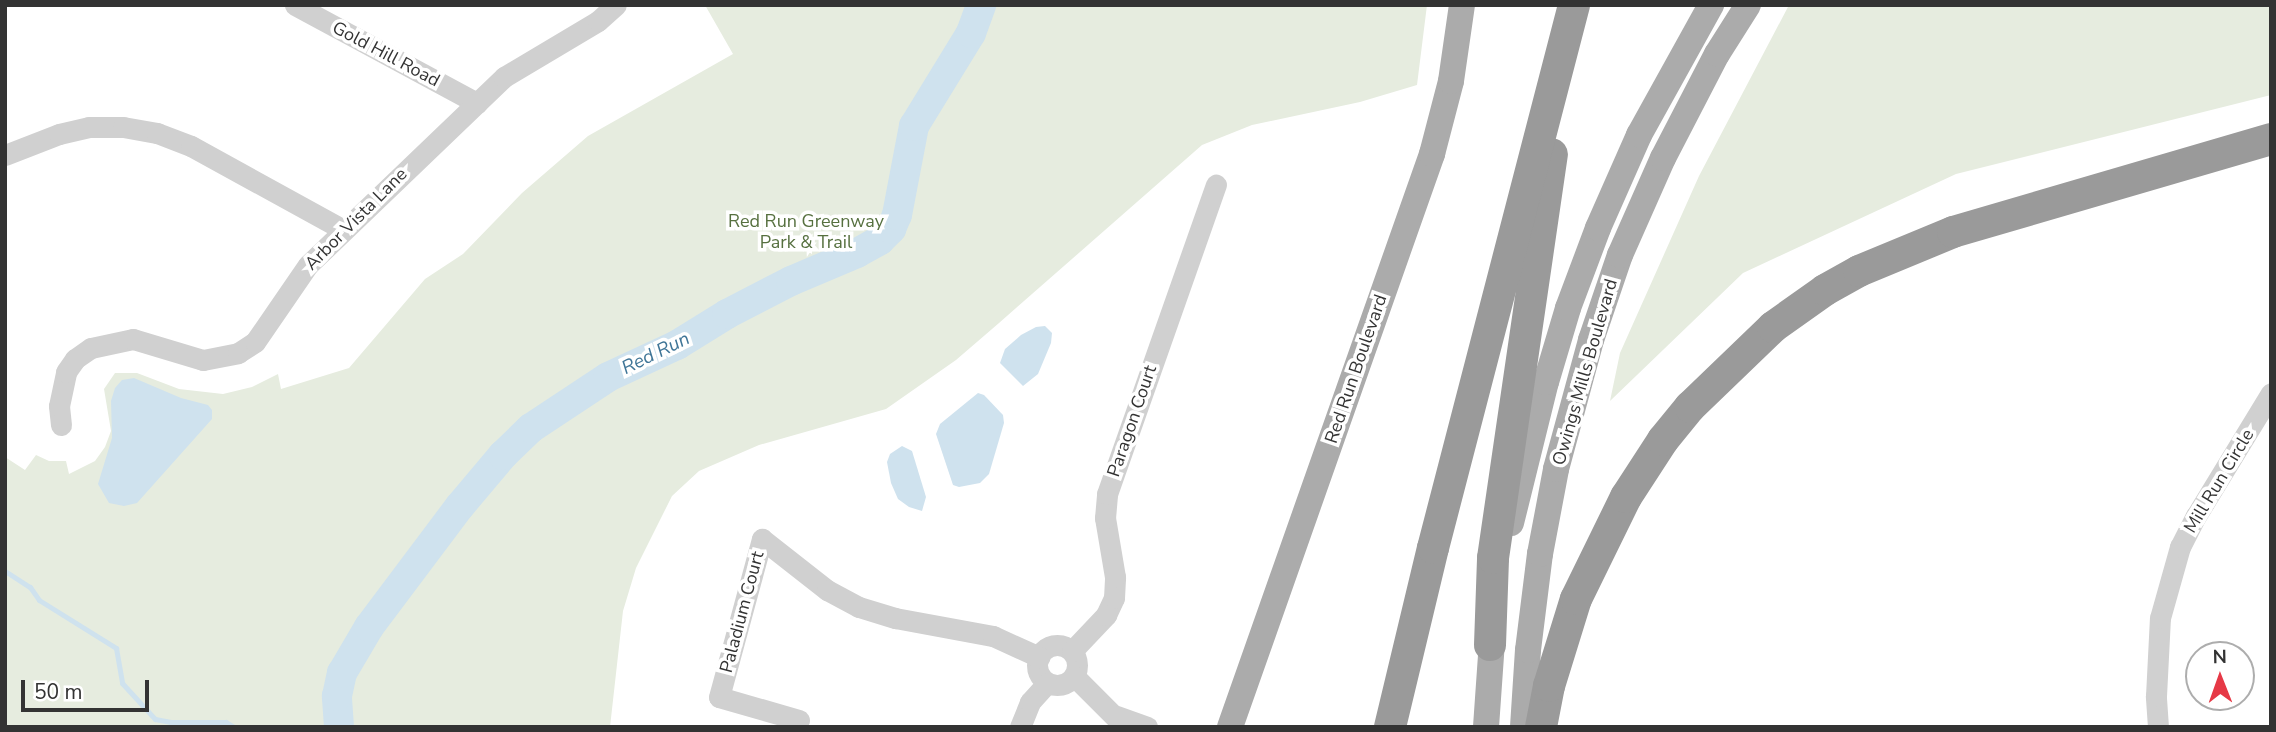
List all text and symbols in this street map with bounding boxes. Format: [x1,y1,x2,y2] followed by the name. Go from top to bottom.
[329,17,443,91] street label: Gold Hill Road
[300,163,412,275] street label: Arbor Vista Lane
[728,211,884,254] park label: Red Run Greenway Park & Trail
[1548,276,1622,468] street label: Owings Mills Boulevard
[1320,292,1392,446] street label: Red Run Boulevard
[618,328,694,380] water label: Red Run
[1103,362,1161,480] street label: Paragon Court
[2179,425,2259,537] street label: Mill Run Circle
[715,549,769,675] street label: Paladium Court
[2185,641,2255,711] north arrow
[2212,644,2227,670] text: N
[24,666,152,710] scale bar
[34,678,83,706] text: 50 m

